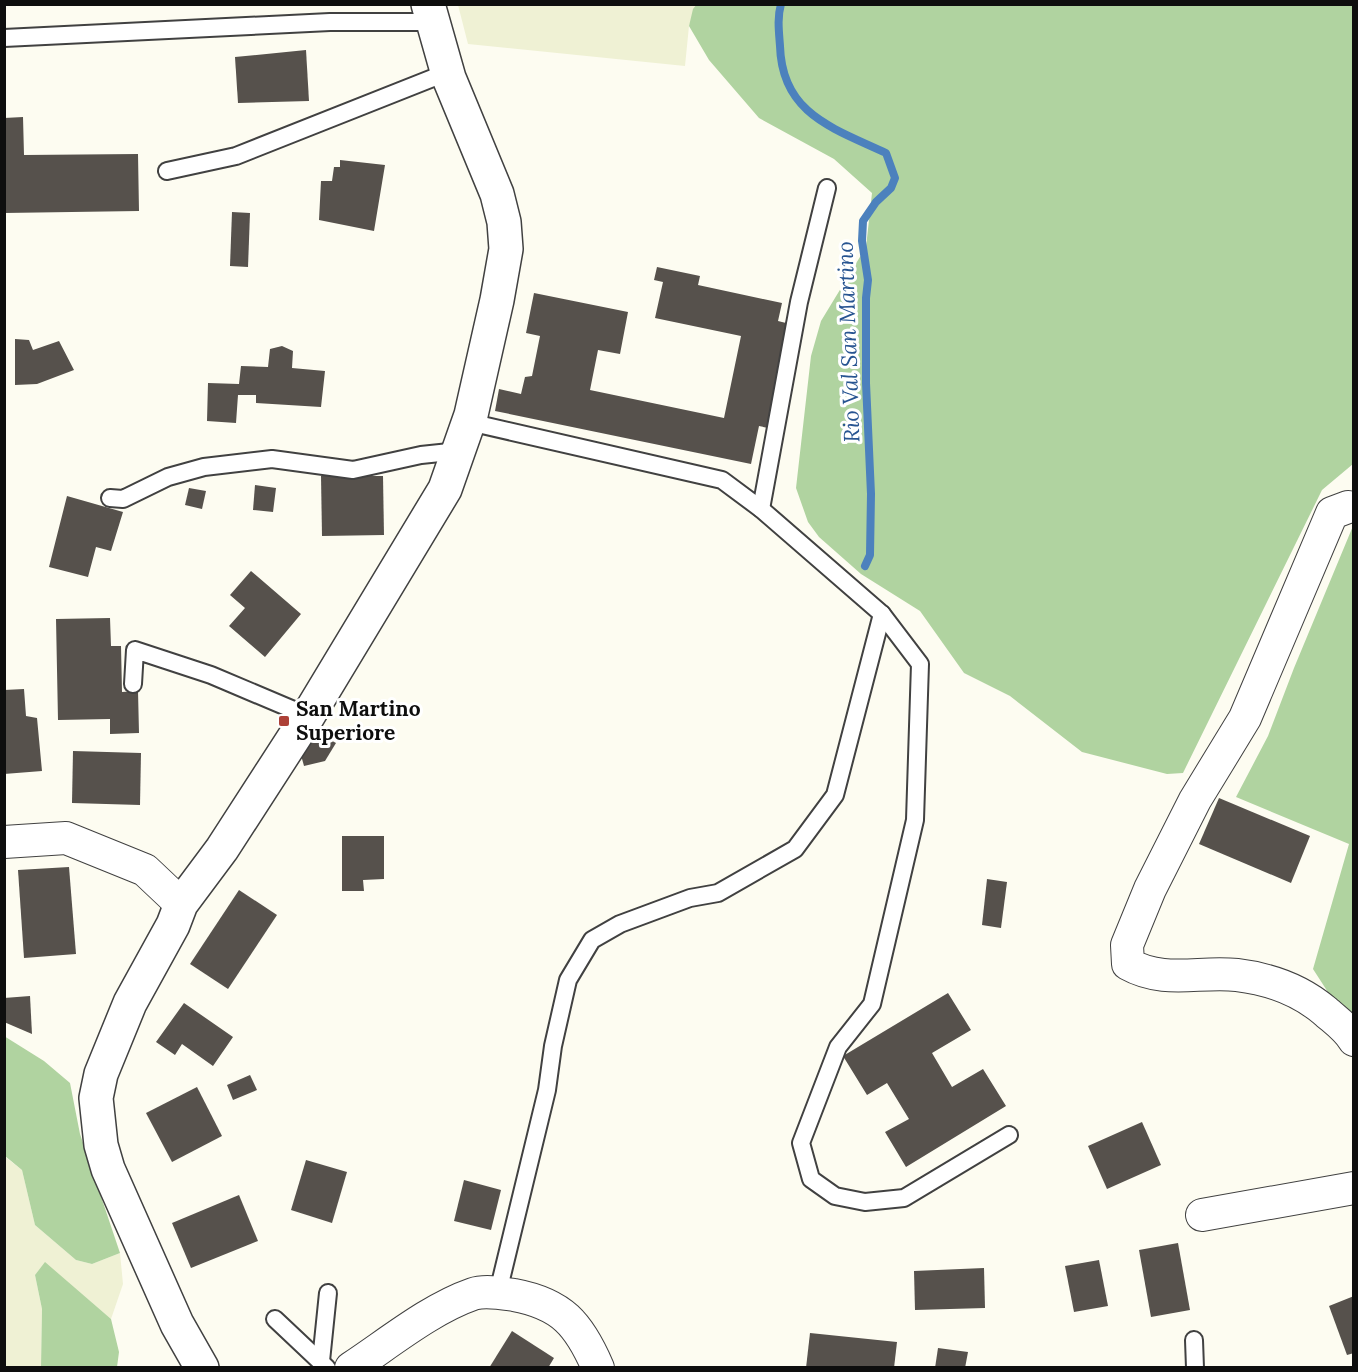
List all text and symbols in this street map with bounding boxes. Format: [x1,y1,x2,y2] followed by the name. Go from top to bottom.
[830,241,866,443] water label: Rio Val San Martino
[296,695,421,746] place label: San Martino Superiore
[277,714,291,728] marker: San Martino Superiore

